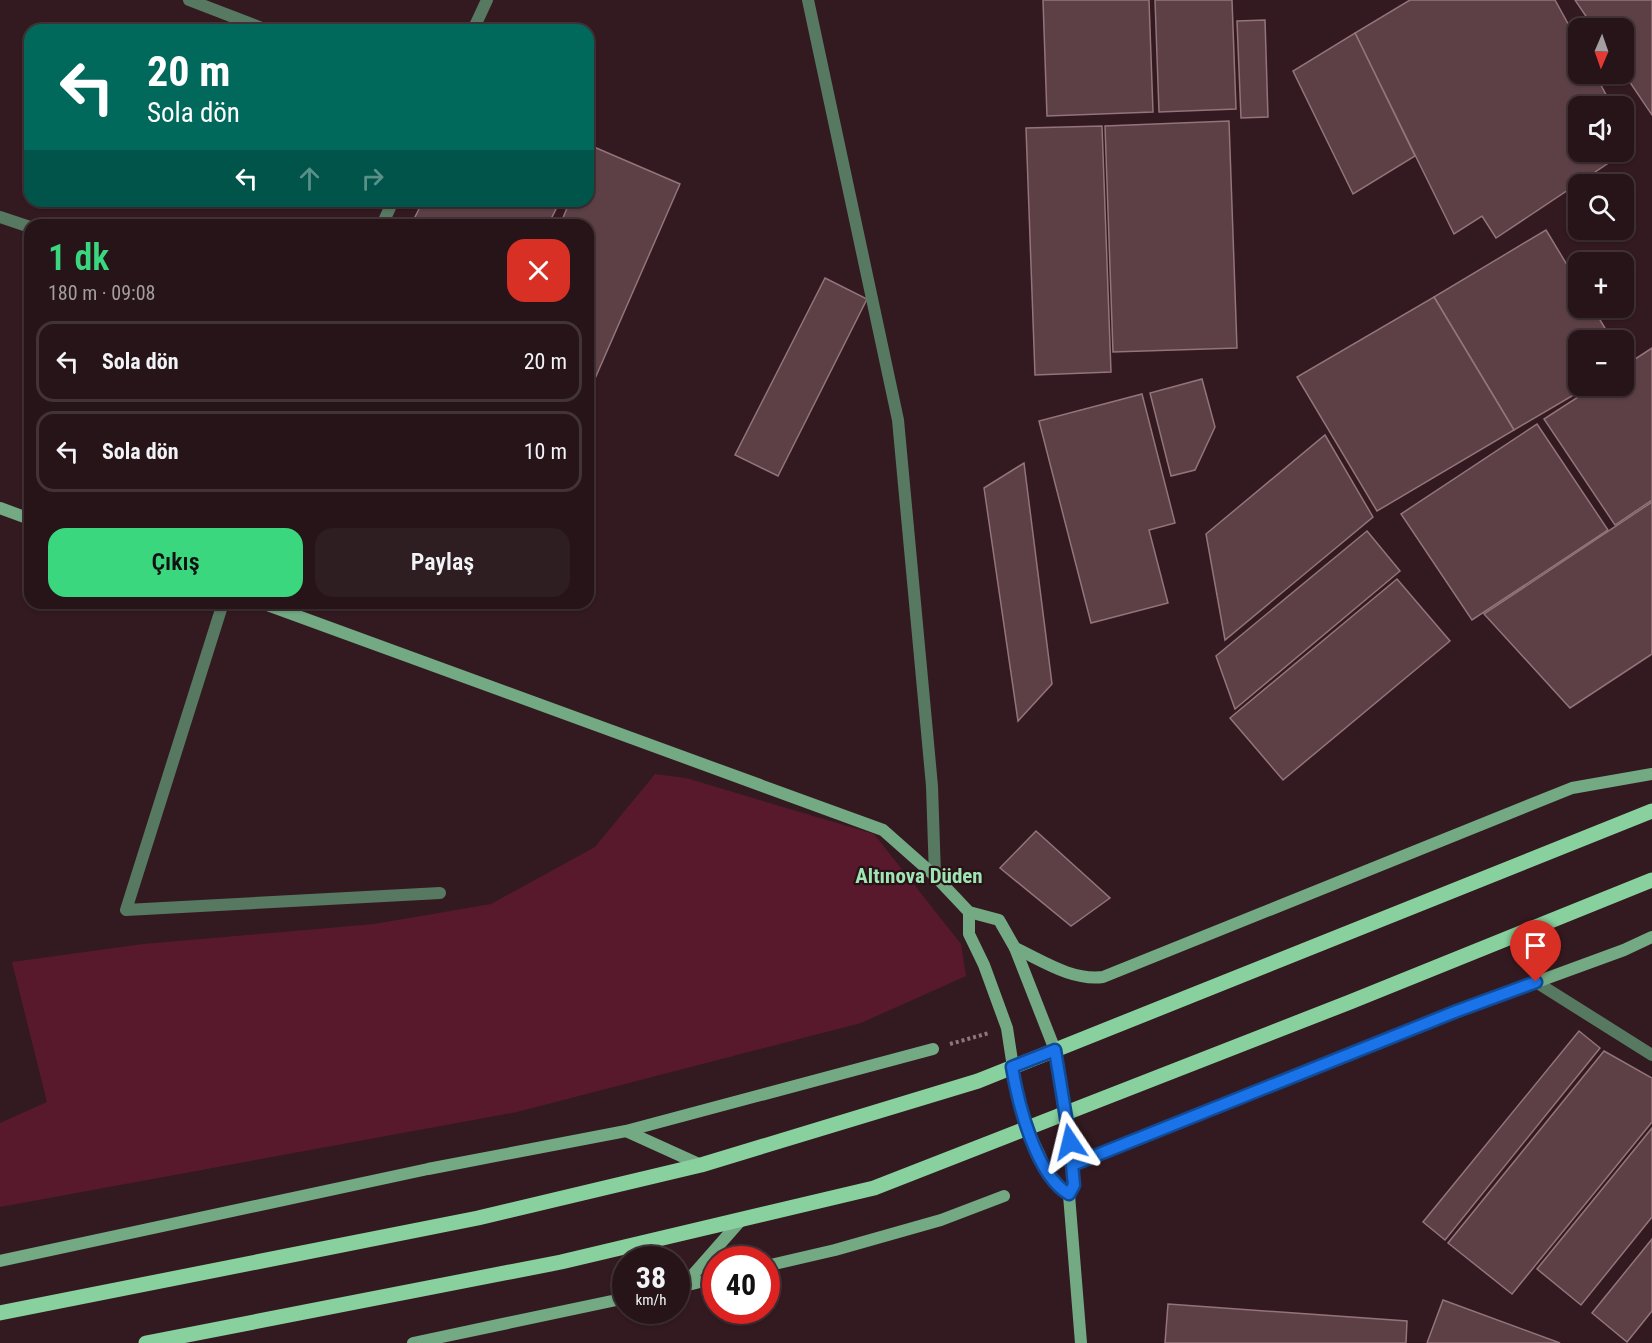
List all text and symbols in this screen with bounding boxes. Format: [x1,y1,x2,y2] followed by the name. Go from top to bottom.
[1568,18,1634,84] north arrow
[1568,18,1634,396] map controls
[147,47,230,96] text: 20 m
[48,48,126,126] icon: left
[1568,96,1634,162] button: sound
[147,97,240,129] text: Sola dön
[230,162,263,195] icon: left
[293,162,326,195] icon: ahead
[356,162,389,195] icon: right
[1568,174,1634,240] button: search
[48,237,109,279] text: 1 dk
[507,239,570,302] button: close
[1568,252,1634,318] button: +
[48,281,155,305] text: 180 m · 09:08
[1568,330,1634,396] button: −
[51,345,84,378] icon: left
[102,349,178,374] text: Sola dön
[524,349,567,374] text: 20 m
[51,435,84,468] icon: left
[102,439,178,464] text: Sola dön
[524,439,567,464] text: 10 m
[48,528,303,597] button: Çıkış
[315,528,570,597] button: Paylaş
[855,864,983,888] district label: Altınova Düden
[1510,920,1561,982] pin
[1519,929,1552,962] icon: arrive
[1038,1110,1102,1174] position arrow
[702,1246,780,1324] speed limit sign: 40
[636,1260,666,1295] text: 38
[636,1291,666,1309] text: km/h

